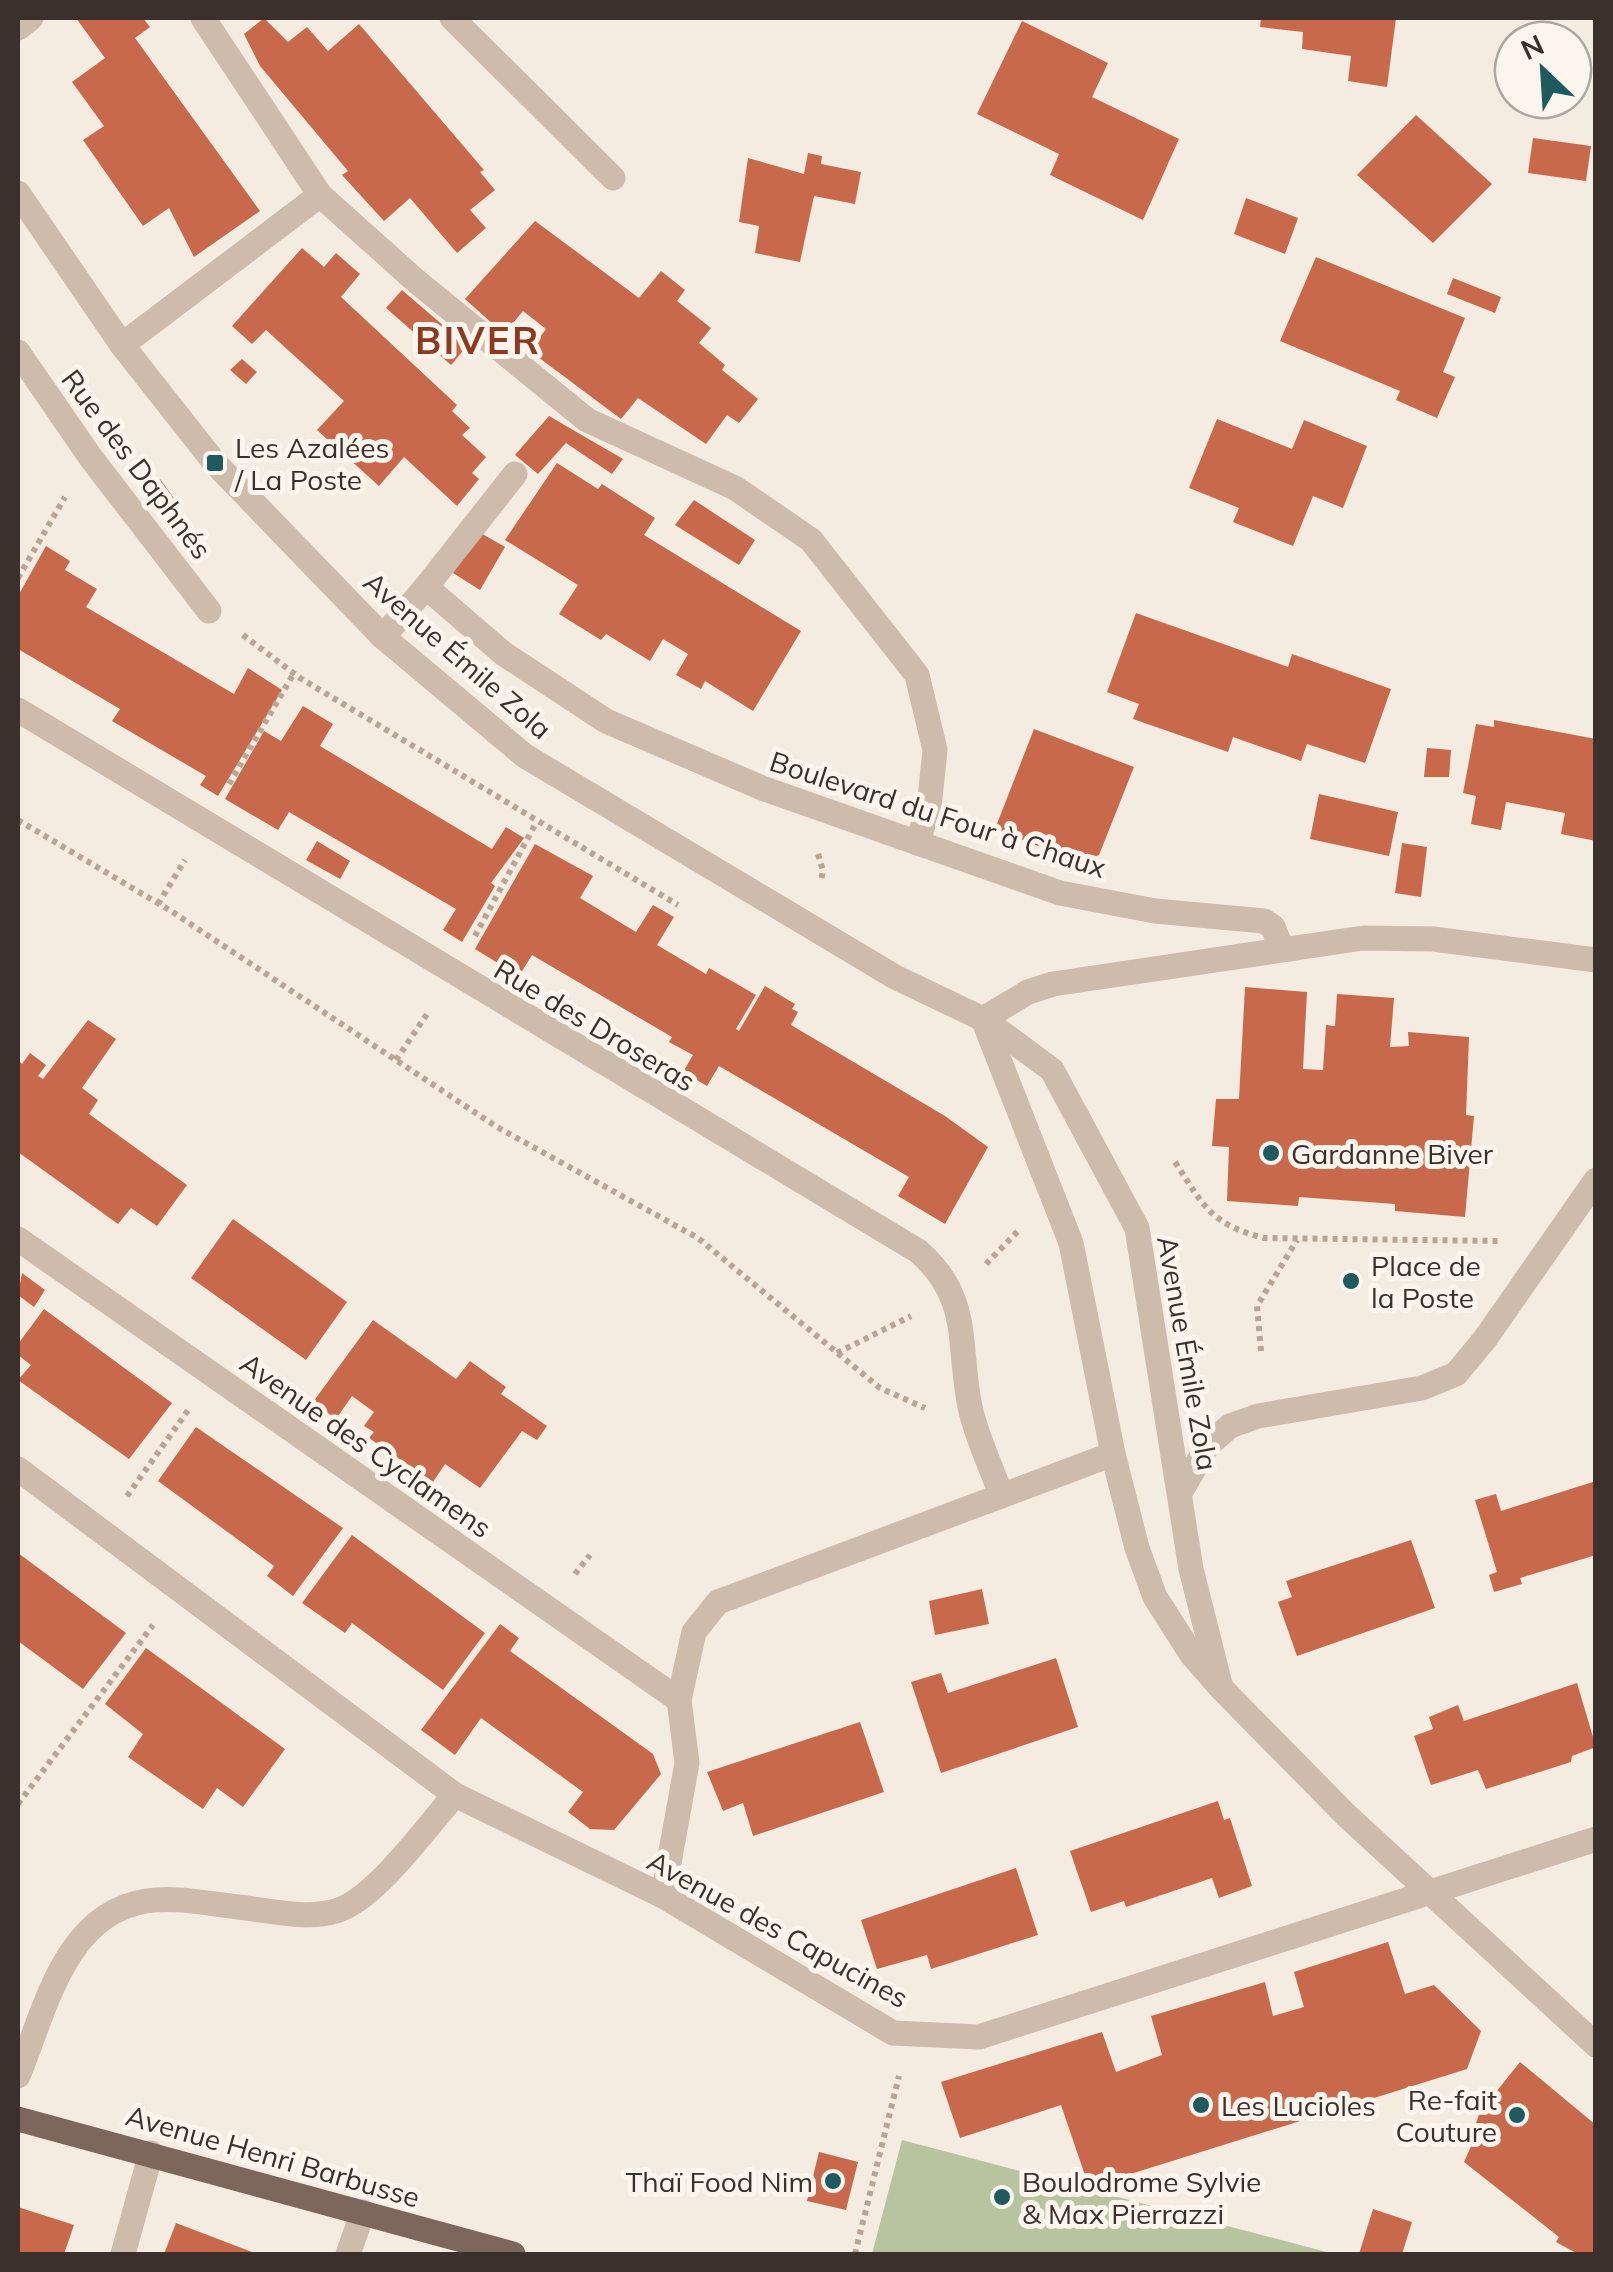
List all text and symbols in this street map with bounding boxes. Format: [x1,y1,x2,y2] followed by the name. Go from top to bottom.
[1493,20,1593,120] north arrow
[1515,27,1549,67] text: N
[415,316,541,364] district label: BIVER
[54,363,220,565] street label: Rue des Daphnés
[234,430,389,497] place label: Les Azalées / La Poste
[204,452,226,474] marker: Les Azalées / La Poste
[357,564,559,746] street label: Avenue Émile Zola
[766,743,1110,885] street label: Boulevard du Four à Chaux
[488,951,702,1099] street label: Rue des Droseras
[1291,1136,1494,1171] place label: Gardanne Biver
[1260,1142,1282,1164] marker: Gardanne Biver
[1150,1233,1226,1473] street label: Avenue Émile Zola
[1371,1248,1481,1315] place label: Place de la Poste
[1340,1270,1362,1292] marker: Place de la Poste
[234,1345,498,1545] street label: Avenue des Cyclamens
[642,1843,914,2015] street label: Avenue des Capucines
[1396,2082,1497,2149] place label: Re-fait Couture
[1221,2088,1376,2123] place label: Les Lucioles
[1190,2094,1212,2116] marker: Les Lucioles
[122,2097,424,2215] street label: Avenue Henri Barbusse
[1506,2104,1528,2126] marker: Re-fait Couture
[625,2164,813,2199] place label: Thaï Food Nim
[1022,2164,1261,2231] place label: Boulodrome Sylvie & Max Pierrazzi
[822,2170,844,2192] marker: Thaï Food Nim
[991,2186,1013,2208] marker: Boulodrome Sylvie & Max Pierrazzi

